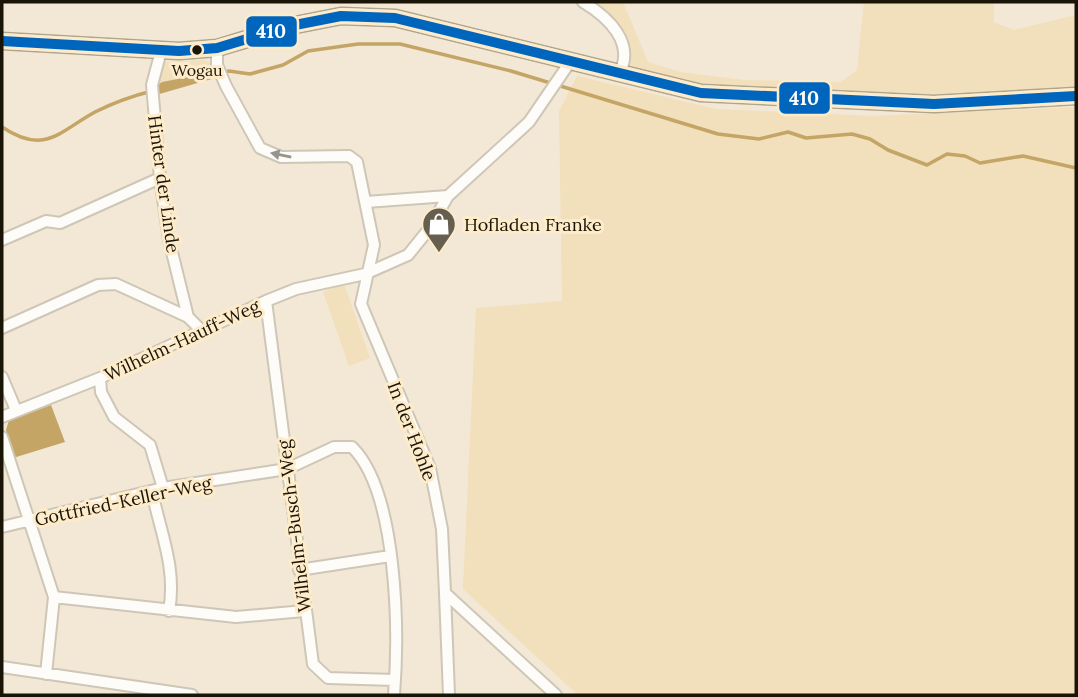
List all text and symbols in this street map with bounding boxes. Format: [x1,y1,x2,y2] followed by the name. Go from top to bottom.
[245,15,298,48] line badge: 410
[256,19,286,43] text: 410
[190,43,204,57] marker: Wogau
[171,60,223,80] place label: Wogau
[778,81,831,115] line badge: 410
[789,86,819,110] text: 410
[143,114,185,255] street label: Hinter der Linde
[270,149,292,160] one-way arrow
[420,205,458,254] shop icon: Hofladen Franke
[464,213,602,236] place label: Hofladen Franke
[101,293,264,386] street label: Wilhelm-Hauff-Weg
[383,378,441,484] street label: In der Hohle
[272,438,316,613] street label: Wilhelm-Busch-Weg
[32,471,215,531] street label: Gottfried-Keller-Weg

